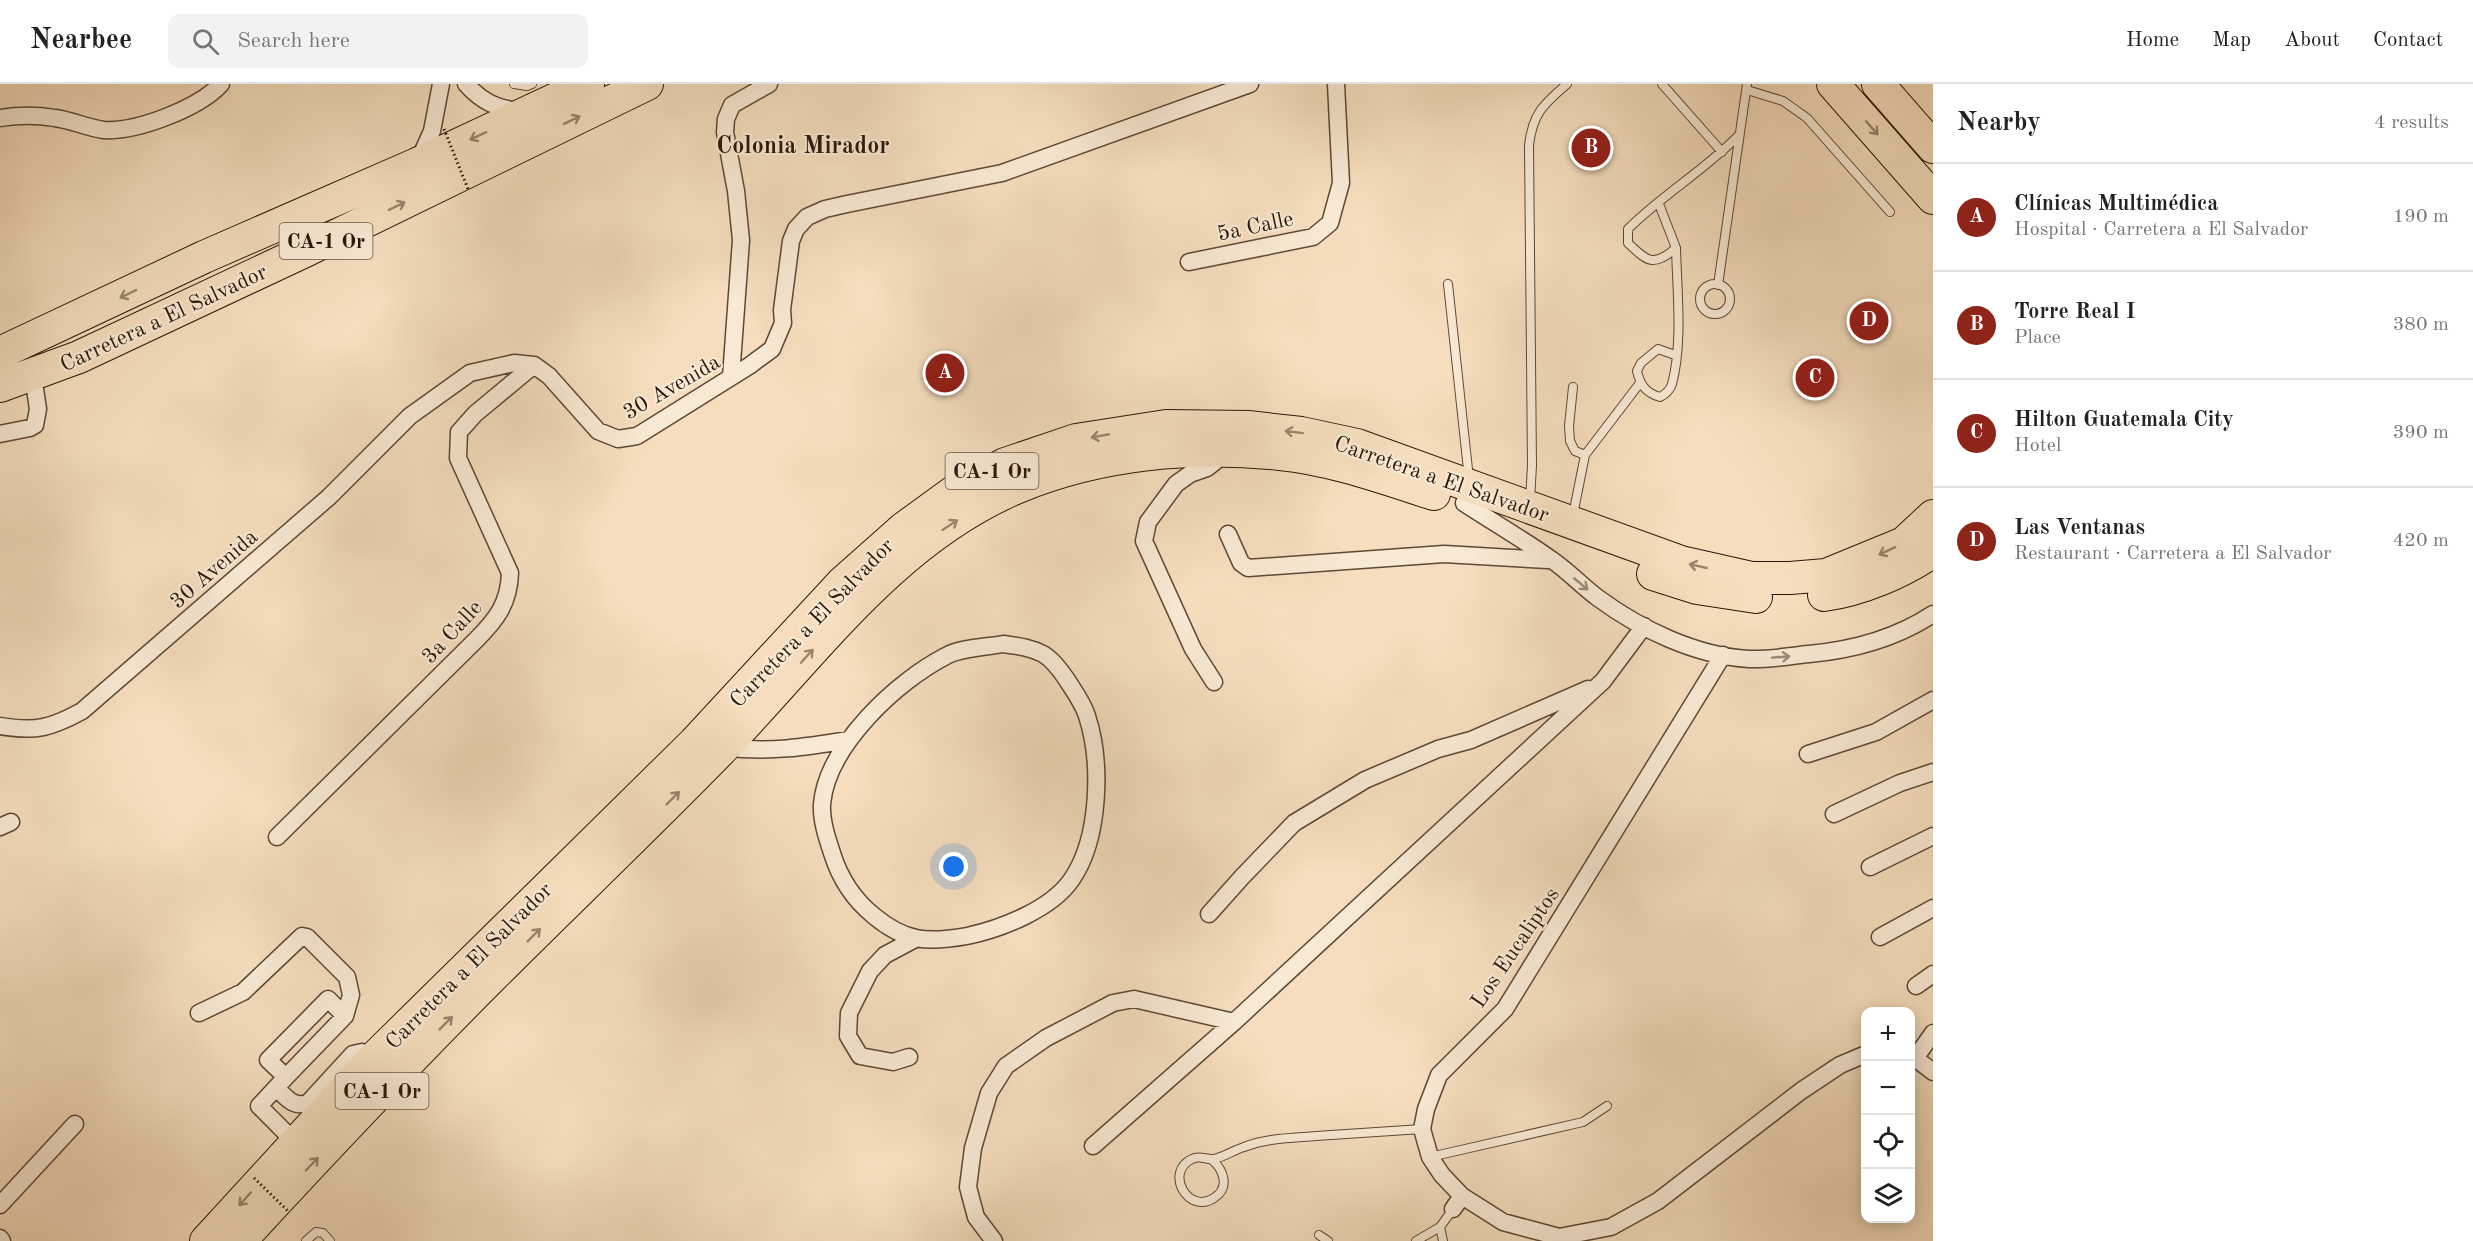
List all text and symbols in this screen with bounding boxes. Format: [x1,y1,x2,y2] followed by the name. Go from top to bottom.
[168,14,588,68] search box
[189,25,222,58] icon: search
[30,27,132,55] text: Nearbee
[237,30,350,52] text: Search here
[2126,30,2179,51] text: Home
[2212,30,2251,51] text: Map
[2284,30,2340,51] text: About
[2373,30,2443,51] text: Contact
[1957,110,2041,136] text: Nearby
[2374,113,2449,133] text: 4 results
[563,114,581,126] one-way arrow
[1865,120,1879,135] one-way arrow
[1572,126,1610,170] pin: B
[469,130,487,142] one-way arrow
[716,135,890,159] district label: Colonia Mirador
[2014,193,2218,215] text: Clínicas Multimédica
[388,200,406,211] one-way arrow
[1969,207,1984,227] text: A
[2393,207,2449,227] text: 190 m
[1215,208,1296,246] street label: 5a Calle
[2014,220,2308,240] text: Hospital · Carretera a El Salvador
[280,223,372,259] road number: CA-1 Or
[57,261,271,376] street label: Carretera a El Salvador
[120,289,138,300] one-way arrow
[1850,298,1888,344] pin: D
[2014,301,2135,323] text: Torre Real I
[1969,315,1984,335] text: B
[2393,315,2449,335] text: 380 m
[2014,328,2061,348] text: Place
[926,350,964,396] pin: A
[620,351,724,424] street label: 30 Avenida
[1796,356,1834,400] pin: C
[2014,409,2234,431] text: Hilton Guatemala City
[1970,423,1983,443] text: C
[2393,423,2449,443] text: 390 m
[1285,426,1305,437] one-way arrow
[1091,430,1111,441] one-way arrow
[1331,433,1552,527] street label: Carretera a El Salvador
[2014,436,2061,456] text: Hotel
[946,453,1038,489] road number: CA-1 Or
[2014,517,2145,539] text: Las Ventanas
[941,519,958,531] one-way arrow
[166,526,262,613] street label: 30 Avenida
[1969,531,1984,551] text: D
[2393,531,2449,551] text: 420 m
[726,535,899,712] street label: Carretera a El Salvador
[2014,544,2332,564] text: Restaurant · Carretera a El Salvador
[1879,545,1897,557] one-way arrow
[1689,559,1708,571] one-way arrow
[1573,577,1589,590] one-way arrow
[418,597,487,668] street label: 3a Calle
[800,649,814,664] one-way arrow
[1770,651,1790,662] one-way arrow
[665,790,680,805] one-way arrow
[939,852,968,881] your location
[382,879,557,1054] street label: Carretera a El Salvador
[1467,884,1564,1012] street label: Los Eucaliptos
[527,928,542,942] one-way arrow
[1861,1007,1915,1223] map controls
[1861,1007,1915,1061] button: +
[439,1016,454,1031] one-way arrow
[1861,1061,1915,1115] button: −
[336,1073,428,1109] road number: CA-1 Or
[1861,1115,1915,1169] button: locate
[305,1157,319,1172] one-way arrow
[1861,1169,1915,1223] button: layers
[238,1191,252,1206] one-way arrow

